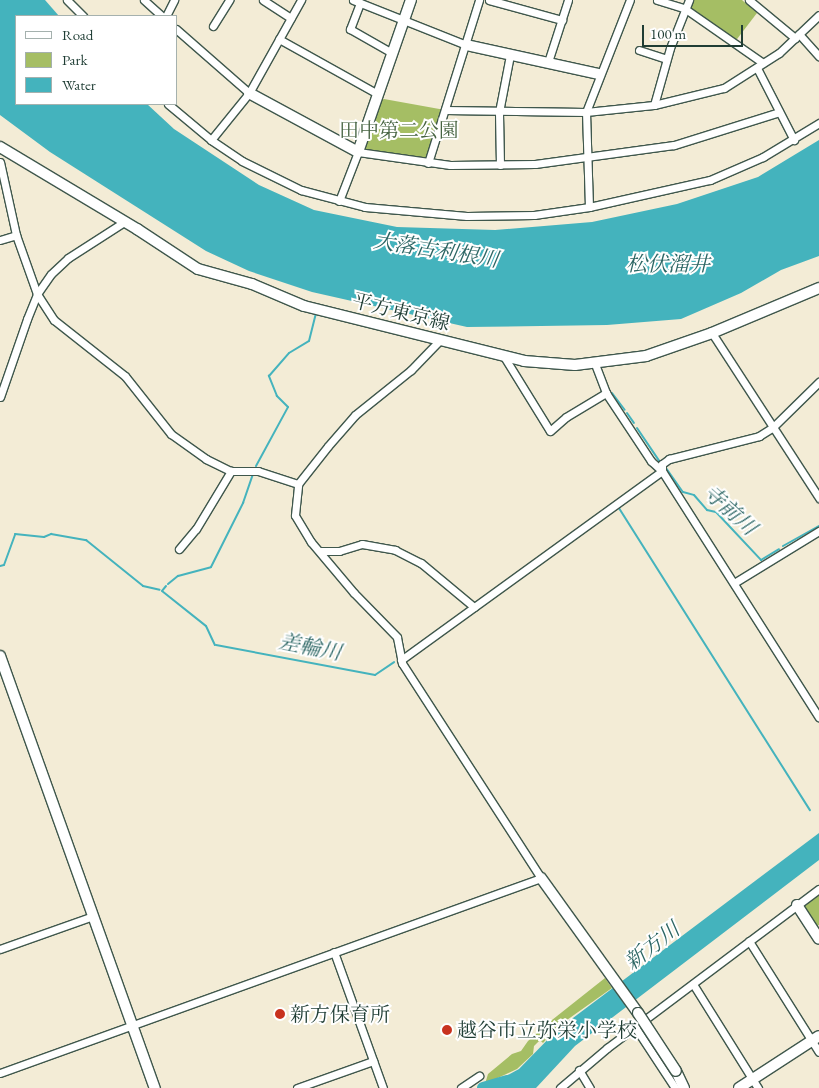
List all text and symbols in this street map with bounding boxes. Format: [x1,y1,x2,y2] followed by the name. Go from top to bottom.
[15,15,178,105] legend
[644,15,745,47] scale bar
[650,24,686,43] text: 100 m
[62,25,93,44] text: Road
[62,50,88,69] text: Park
[62,75,96,94] text: Water
[339,118,459,142] park label: 田中第二公園
[372,228,500,272] water label: 大落古利根川
[626,251,710,277] water label: 松伏溜井
[350,288,452,336] street label: 平方東京線
[698,480,762,540] water label: 寺前川
[277,629,343,665] water label: 差輪川
[619,917,685,975] water label: 新方川
[290,1002,390,1026] place label: 新方保育所
[274,1008,286,1020] marker: 新方保育所
[457,1018,637,1042] place label: 越谷市立弥栄小学校
[441,1024,453,1036] marker: 越谷市立弥栄小学校

